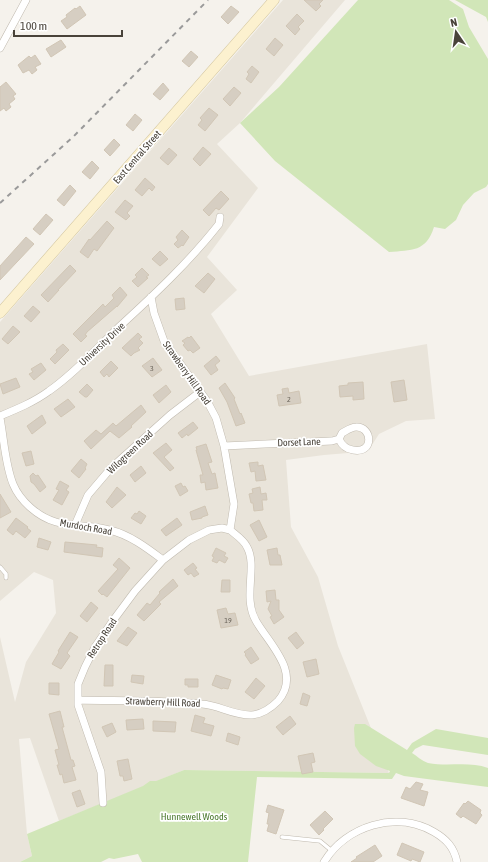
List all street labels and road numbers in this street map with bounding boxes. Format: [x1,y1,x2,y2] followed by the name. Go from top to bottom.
[111,128,163,186] street label: East Central Street
[77,320,127,368] street label: University Drive
[161,339,213,407] street label: Strawberry Hill Road
[105,428,155,476] street label: Wilogreen Road
[277,436,321,448] street label: Dorset Lane
[59,517,113,537] street label: Murdoch Road
[85,616,119,660] street label: Retrop Road
[125,695,201,709] street label: Strawberry Hill Road

